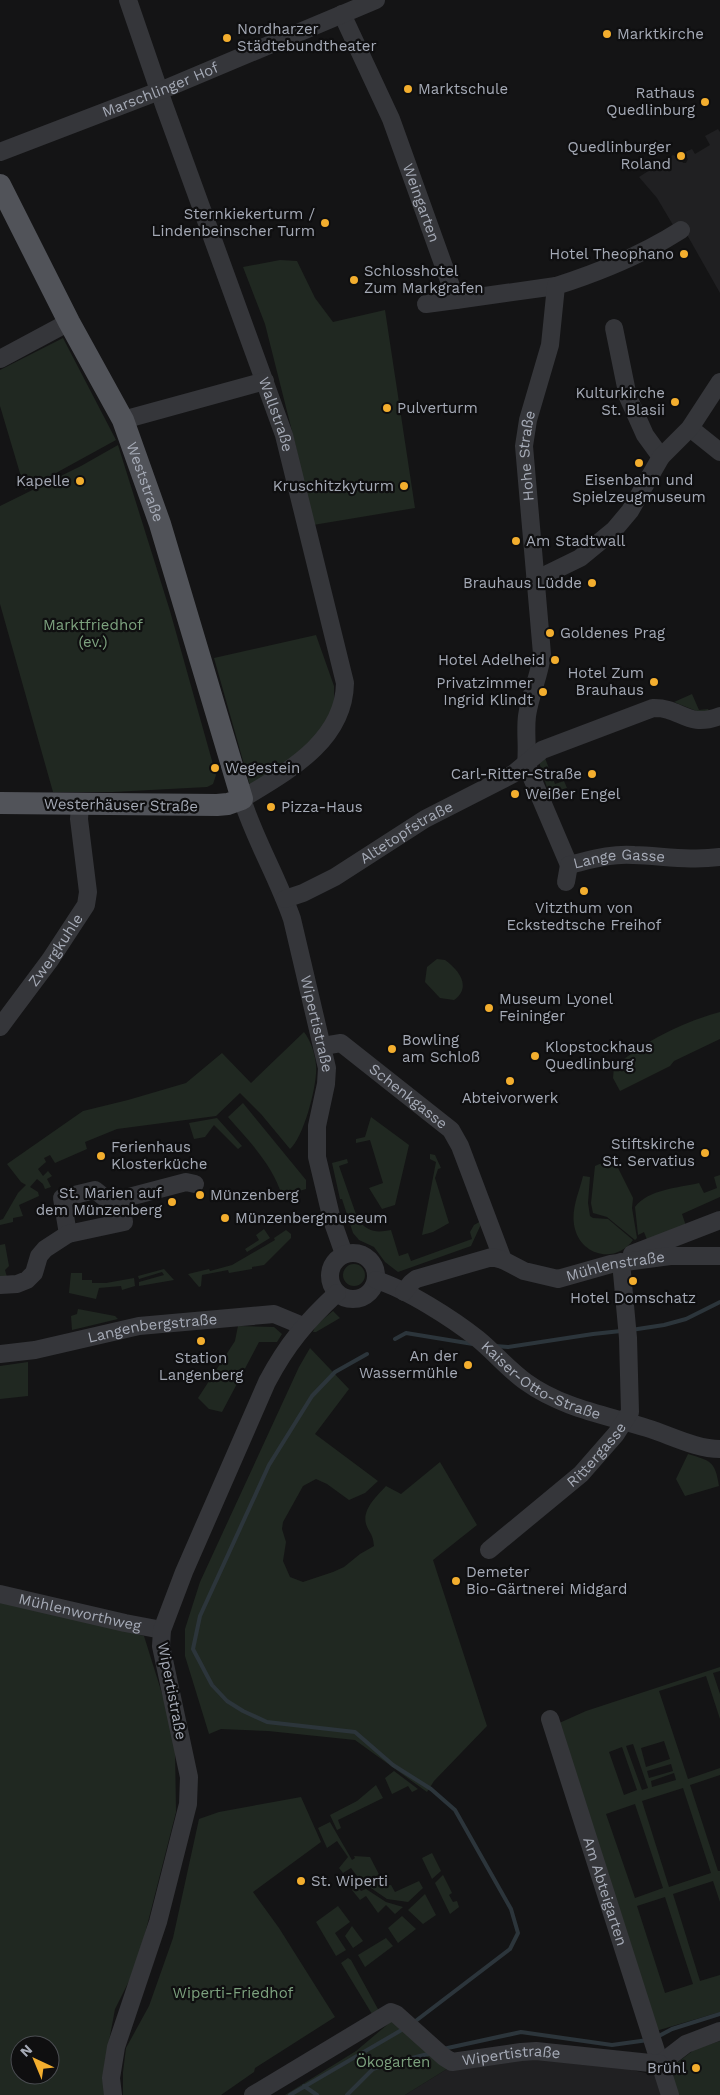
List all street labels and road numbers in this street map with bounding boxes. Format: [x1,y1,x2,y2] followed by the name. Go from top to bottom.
[100,58,221,121] street label: Marschlinger Hof
[399,161,443,245] street label: Weingarten
[255,374,297,454] street label: Wallstraße
[515,408,539,502] street label: Hohe Straße
[123,440,167,524] street label: Weststraße
[44,795,198,815] street label: Westerhäuser Straße
[356,797,456,868] street label: Altetopfstraße
[571,846,666,873] street label: Lange Gasse
[24,910,87,990] street label: Zwergkuhle
[297,974,337,1074] street label: Wipertistraße
[366,1060,451,1133] street label: Schenkgasse
[564,1248,666,1285] street label: Mühlenstraße
[86,1310,218,1347] street label: Langenbergstraße
[477,1337,603,1423] street label: Kaiser-Otto-Straße
[563,1419,630,1491] street label: Rittergasse
[17,1590,143,1635] street label: Mühlenworthweg
[154,1641,190,1741] street label: Wipertistraße
[579,1835,631,1948] street label: Am Abteigarten
[461,2042,561,2069] street label: Wipertistraße

